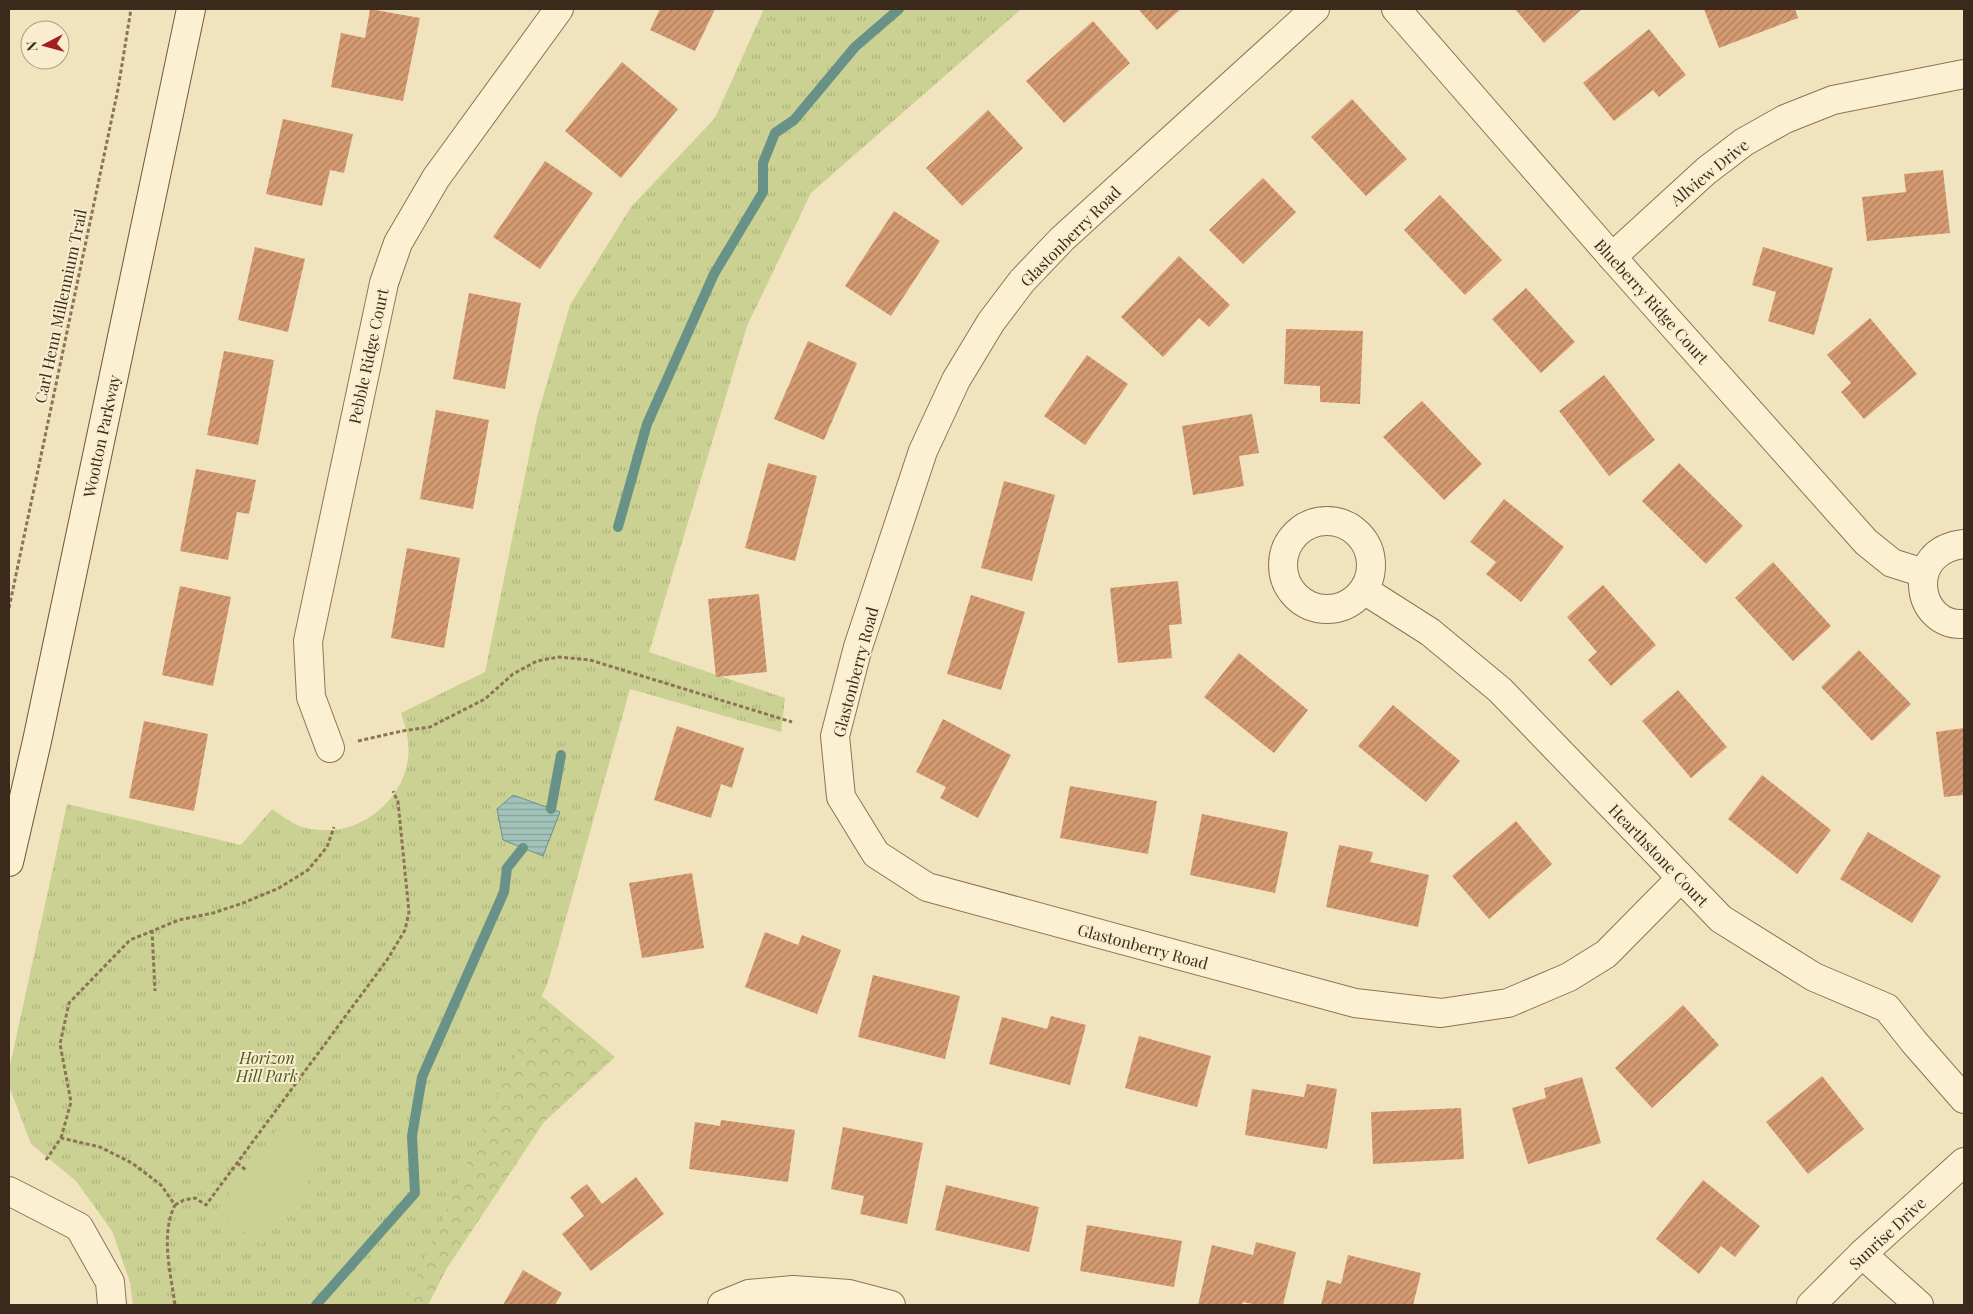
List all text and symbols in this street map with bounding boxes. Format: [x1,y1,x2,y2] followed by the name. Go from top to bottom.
[20,20,70,70] north arrow
[22,40,42,52] text: N
[1665,134,1752,211] street label: Allview Drive
[1015,181,1125,291] street label: Glastonberry Road
[29,206,91,405] street label: Carl Henn Millennium Trail
[1590,234,1714,368] street label: Blueberry Ridge Court
[343,286,393,426] street label: Pebble Ridge Court
[78,373,124,500] street label: Wootton Parkway
[827,604,883,740] street label: Glastonberry Road
[1605,799,1714,911] street label: Hearthstone Court
[1075,918,1211,974] street label: Glastonberry Road
[235,1047,298,1086] park label: Horizon Hill Park
[1844,1192,1930,1274] street label: Sunrise Drive

